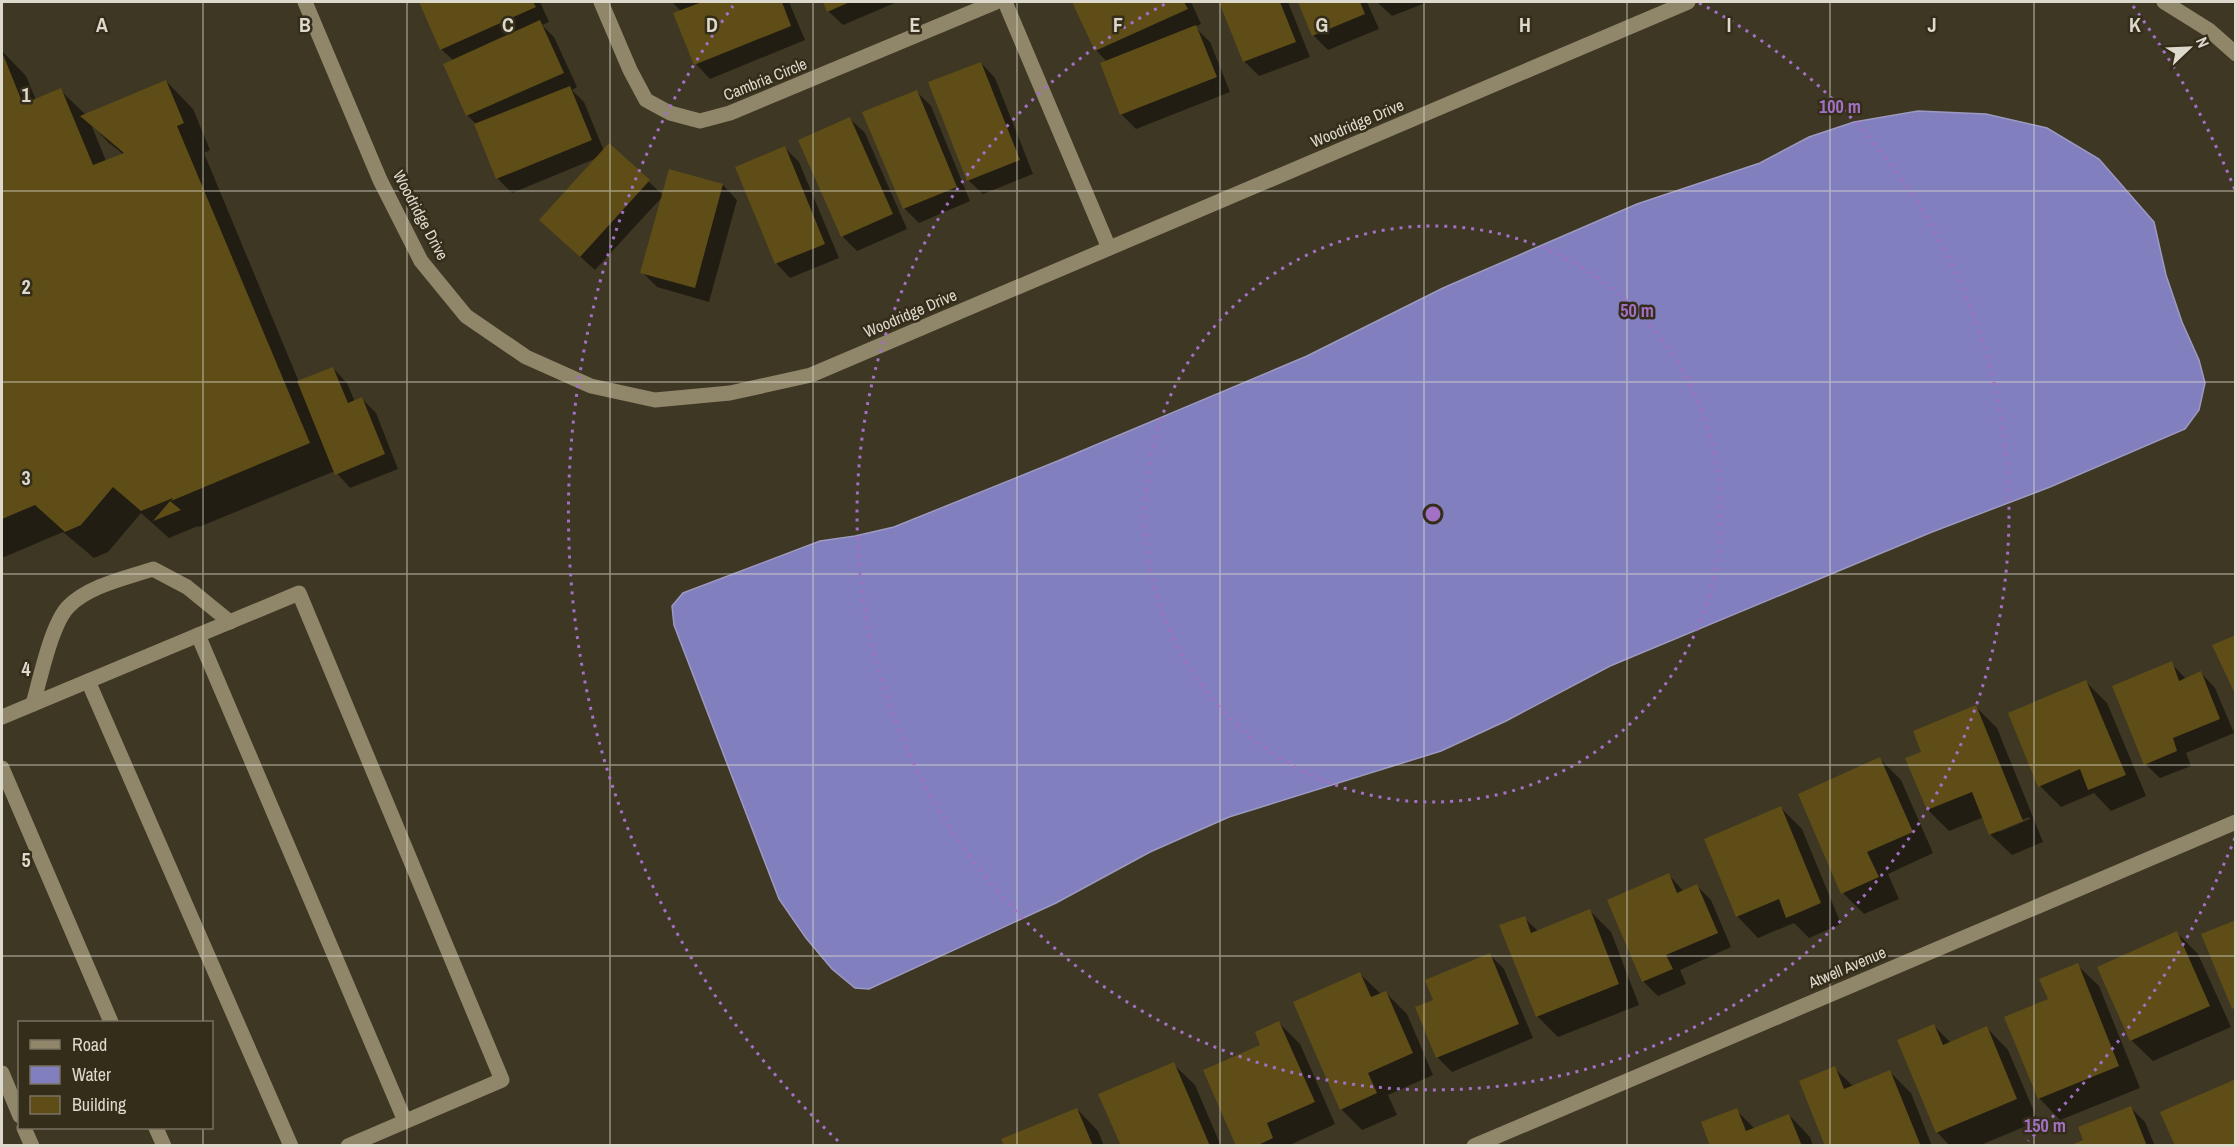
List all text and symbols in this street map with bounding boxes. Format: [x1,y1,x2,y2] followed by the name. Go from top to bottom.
[96,11,108,38] text: A
[299,11,311,38] text: B
[502,11,514,38] text: C
[706,11,718,38] text: D
[910,11,921,38] text: E
[1113,11,1123,38] text: F
[1316,11,1328,38] text: G
[1519,11,1531,38] text: H
[1727,11,1731,38] text: I
[1927,11,1937,38] text: J
[2129,11,2141,38] text: K
[2159,18,2219,78] north arrow
[2191,33,2215,51] text: N
[720,52,810,106] street label: Cambria Circle
[21,81,31,108] text: 1
[1307,94,1407,152] street label: Woodridge Drive
[1819,94,1861,119] text: 100 m
[388,166,454,264] street label: Woodridge Drive
[21,273,31,300] text: 2
[860,284,960,342] street label: Woodridge Drive
[1620,298,1654,323] text: 50 m
[21,464,31,491] text: 3
[1423,504,1443,524] centre of rings
[21,655,31,682] text: 4
[21,846,31,873] text: 5
[1804,941,1889,994] street label: Atwell Avenue
[18,1021,213,1129] legend
[72,1032,107,1057] text: Road
[72,1062,111,1087] text: Water
[72,1092,127,1117] text: Building
[2024,1113,2066,1138] text: 150 m

